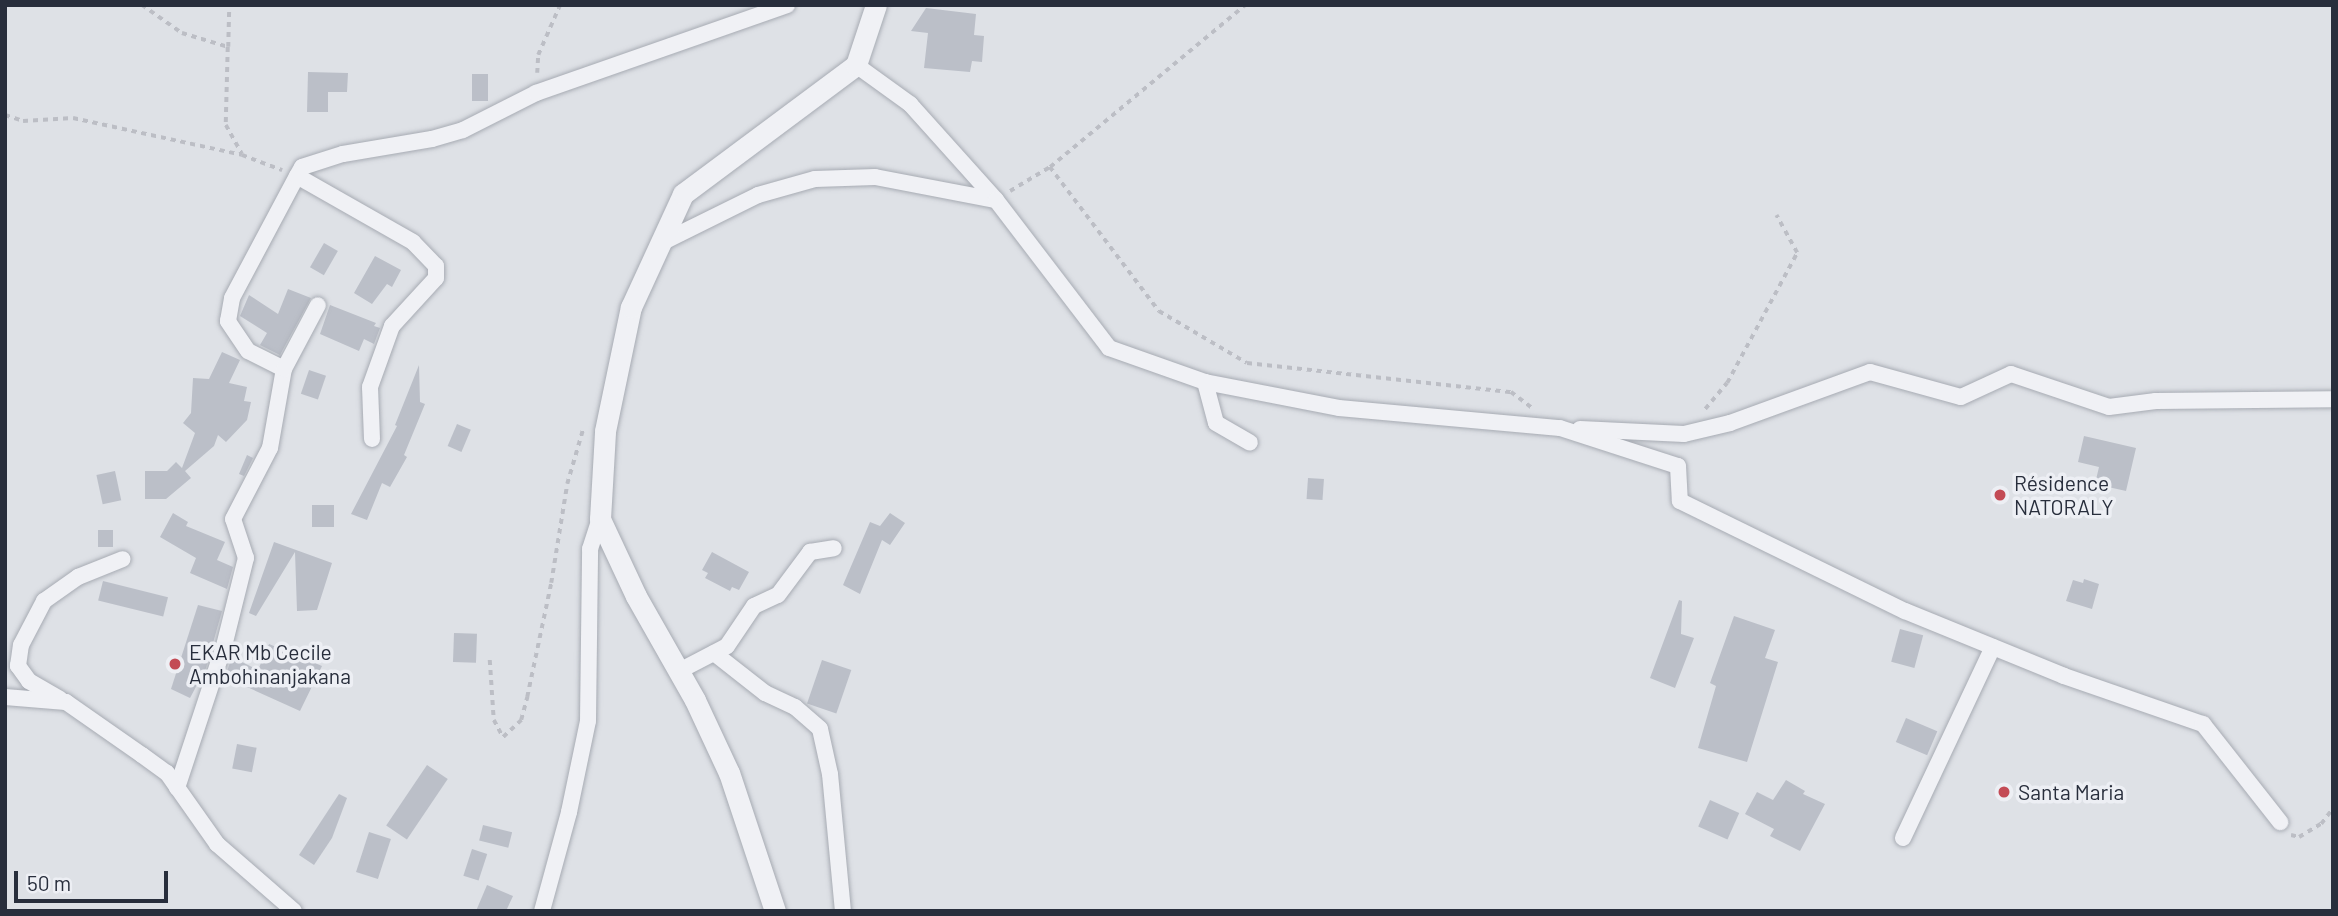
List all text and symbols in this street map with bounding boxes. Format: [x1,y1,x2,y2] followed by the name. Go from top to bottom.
[2014,470,2113,520] place label: Résidence NATORALY
[1992,487,2008,503] marker: Résidence NATORALY
[189,639,351,689] place label: EKAR Mb Cecile Ambohinanjakana
[167,656,183,672] marker: EKAR Mb Cecile Ambohinanjakana
[2018,779,2124,805] place label: Santa Maria
[1996,784,2012,800] marker: Santa Maria
[18,856,172,900] scale bar
[27,870,71,895] text: 50 m

